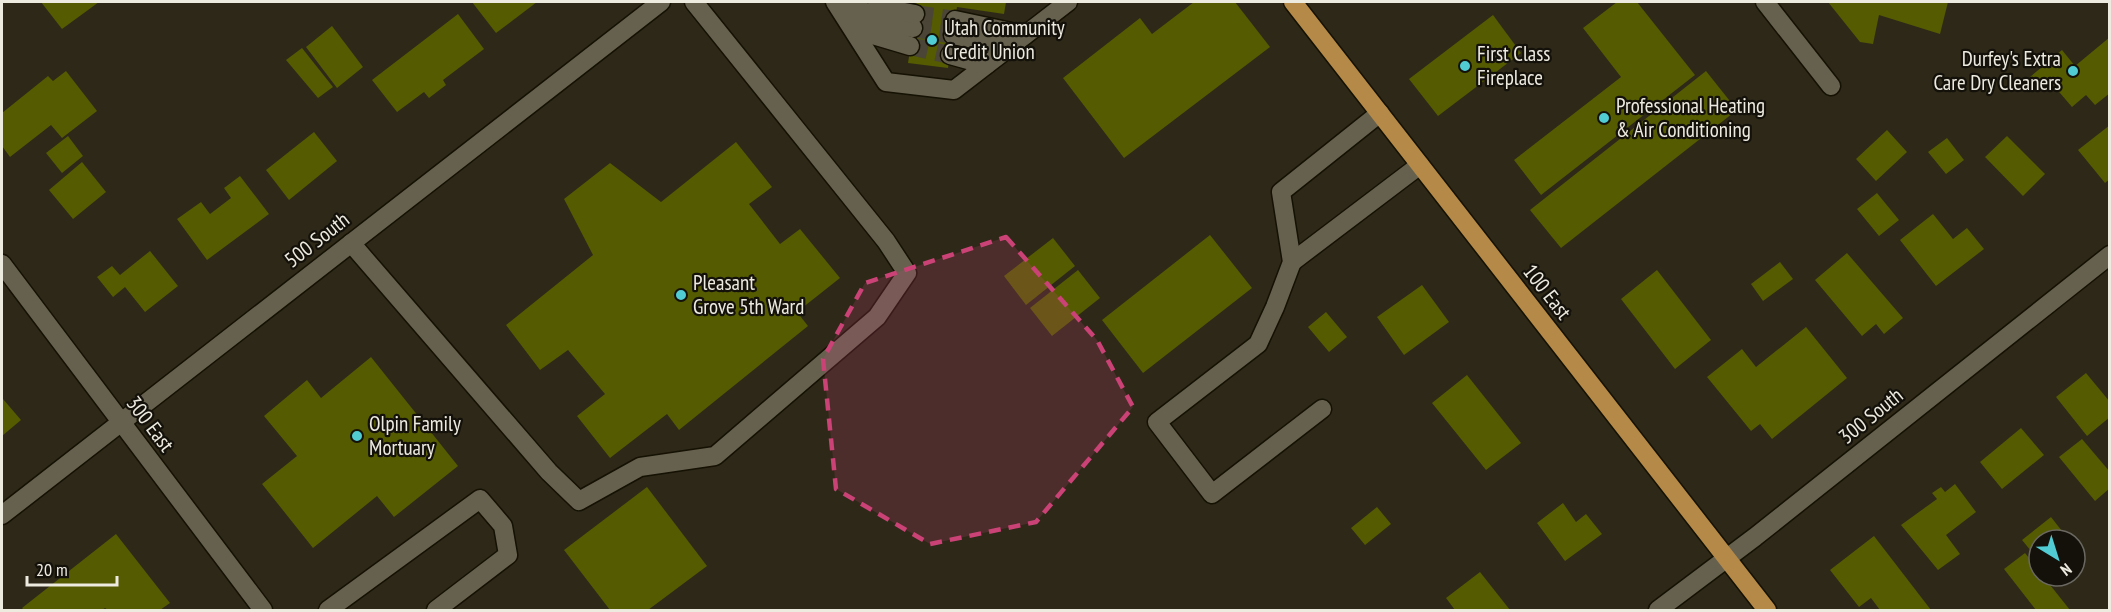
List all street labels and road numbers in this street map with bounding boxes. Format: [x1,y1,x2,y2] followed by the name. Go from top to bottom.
[279,206,355,273] street label: 500 South
[1517,259,1578,325] street label: 100 East
[1833,382,1908,450] street label: 300 South
[121,390,180,457] street label: 300 East

